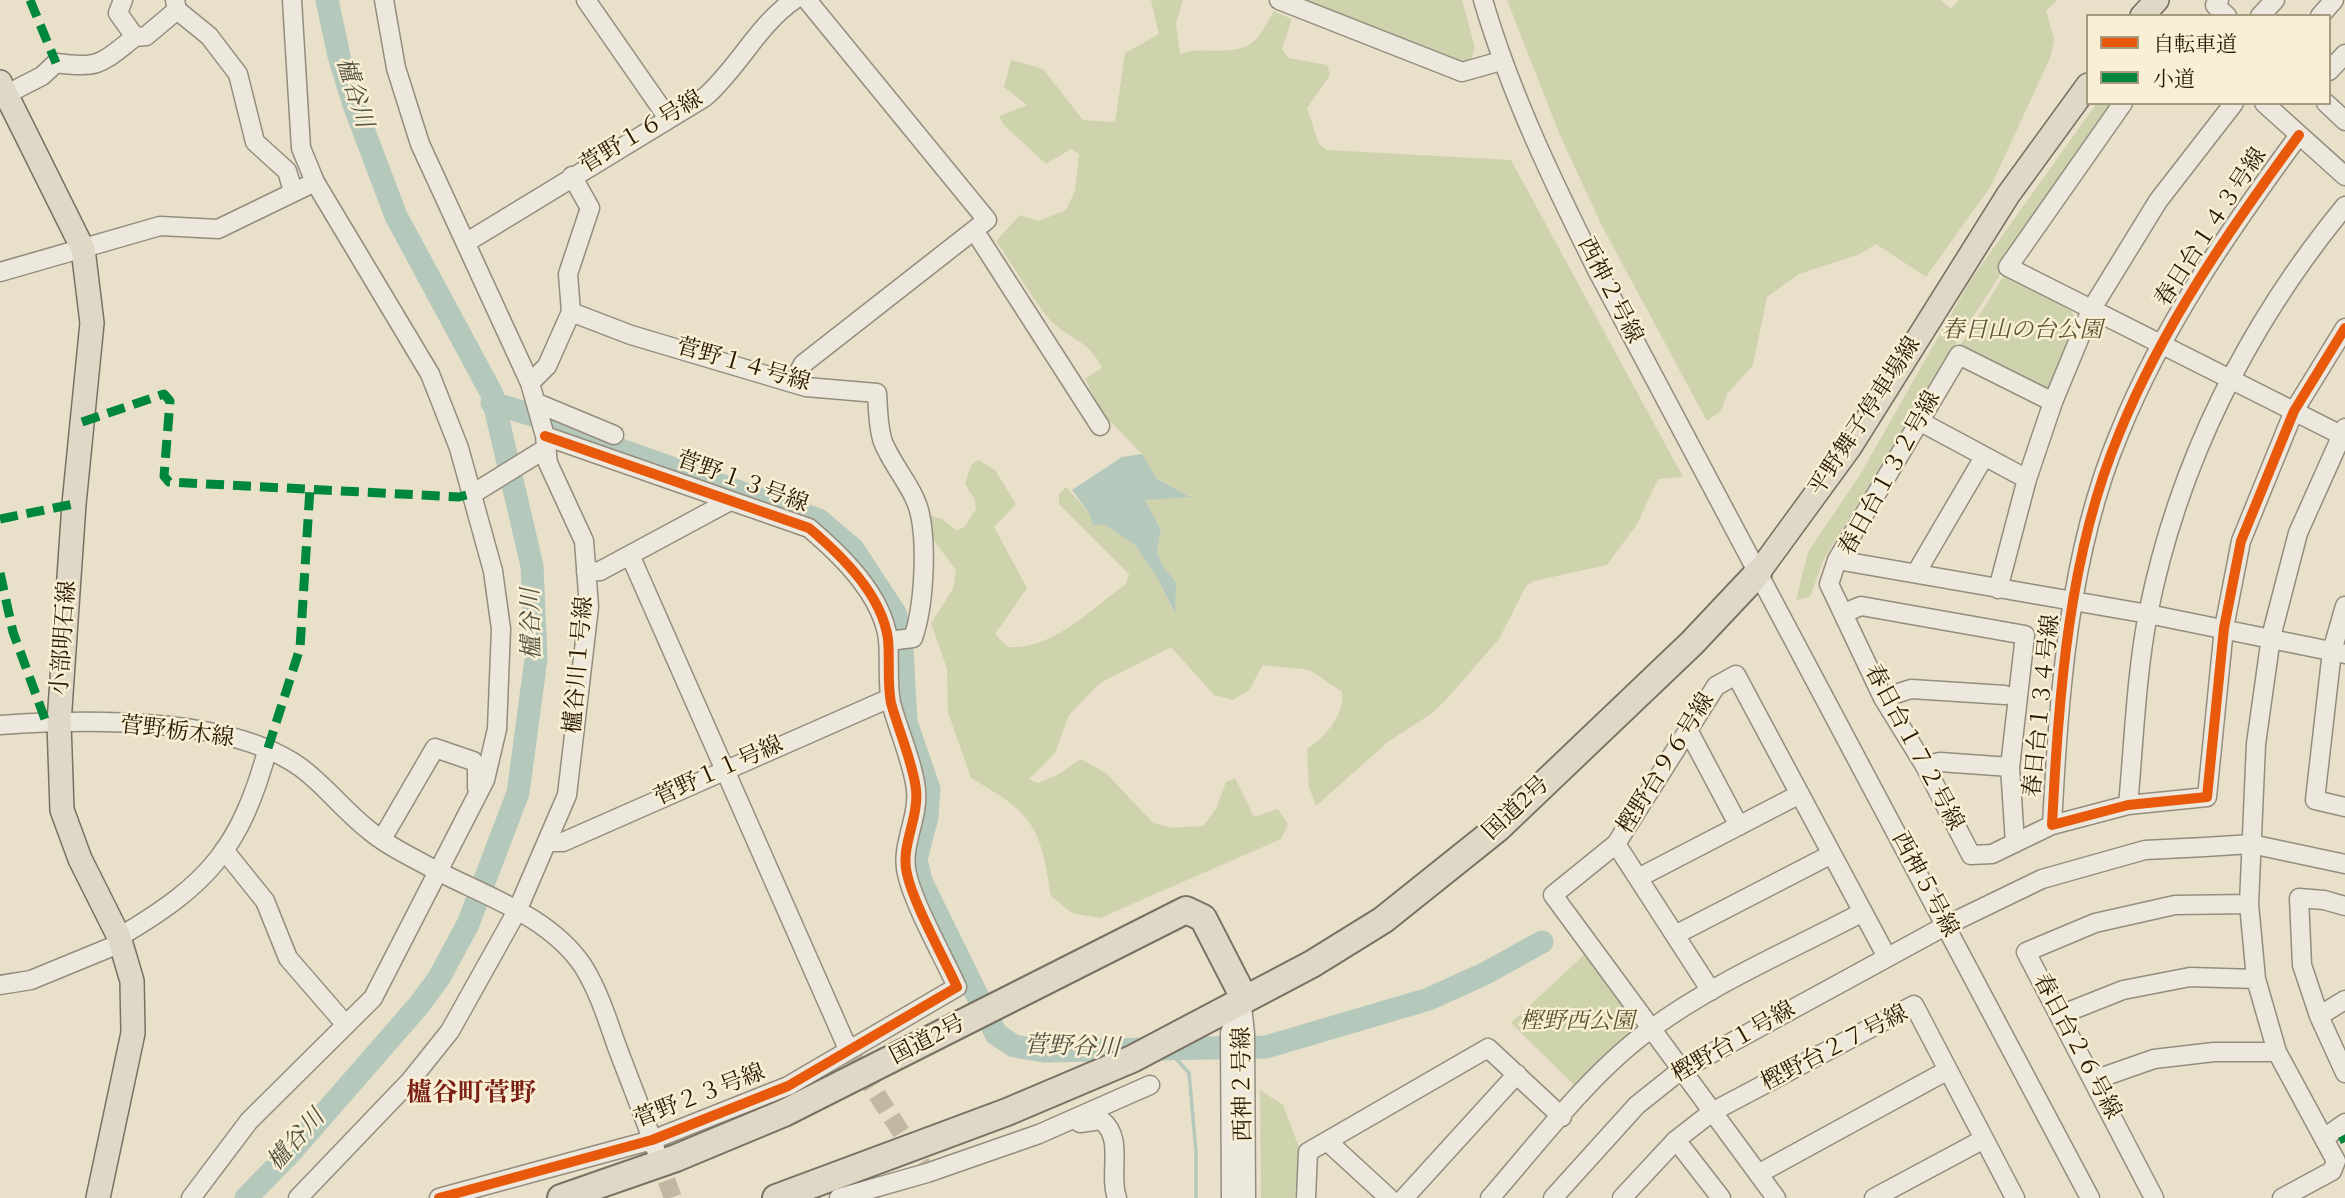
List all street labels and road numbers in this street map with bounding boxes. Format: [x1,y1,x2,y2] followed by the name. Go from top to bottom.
[576,86,708,180] street label: 菅野１６号線
[2150,143,2274,313] street label: 春日台１４３号線
[1571,234,1647,348] street label: 西神２号線
[1804,332,1928,502] street label: 平野舞子停車場線
[673,334,813,398] street label: 菅野１４号線
[1834,387,1948,561] street label: 春日台１３２号線
[672,446,812,520] street label: 菅野１３号線
[47,580,83,696] street label: 小部明石線
[560,595,600,735] street label: 櫨谷川１号線
[2020,613,2066,799] street label: 春日台１３４号線
[1858,660,1968,836] street label: 春日台１７２号線
[1613,688,1721,840] street label: 樫野台９６号線
[118,712,236,754] street label: 菅野栃木線
[650,731,788,813] street label: 菅野１１号線
[1478,771,1556,847] street label: 国道2号
[1885,828,1963,942] street label: 西神５号線
[2026,969,2126,1125] street label: 春日台２６号線
[1667,997,1801,1089] street label: 樫野台１号線
[1757,1000,1913,1098] street label: 樫野台２７号線
[886,1010,970,1072] street label: 国道2号
[1229,1026,1259,1142] street label: 西神２号線
[631,1059,769,1135] street label: 菅野２３号線

